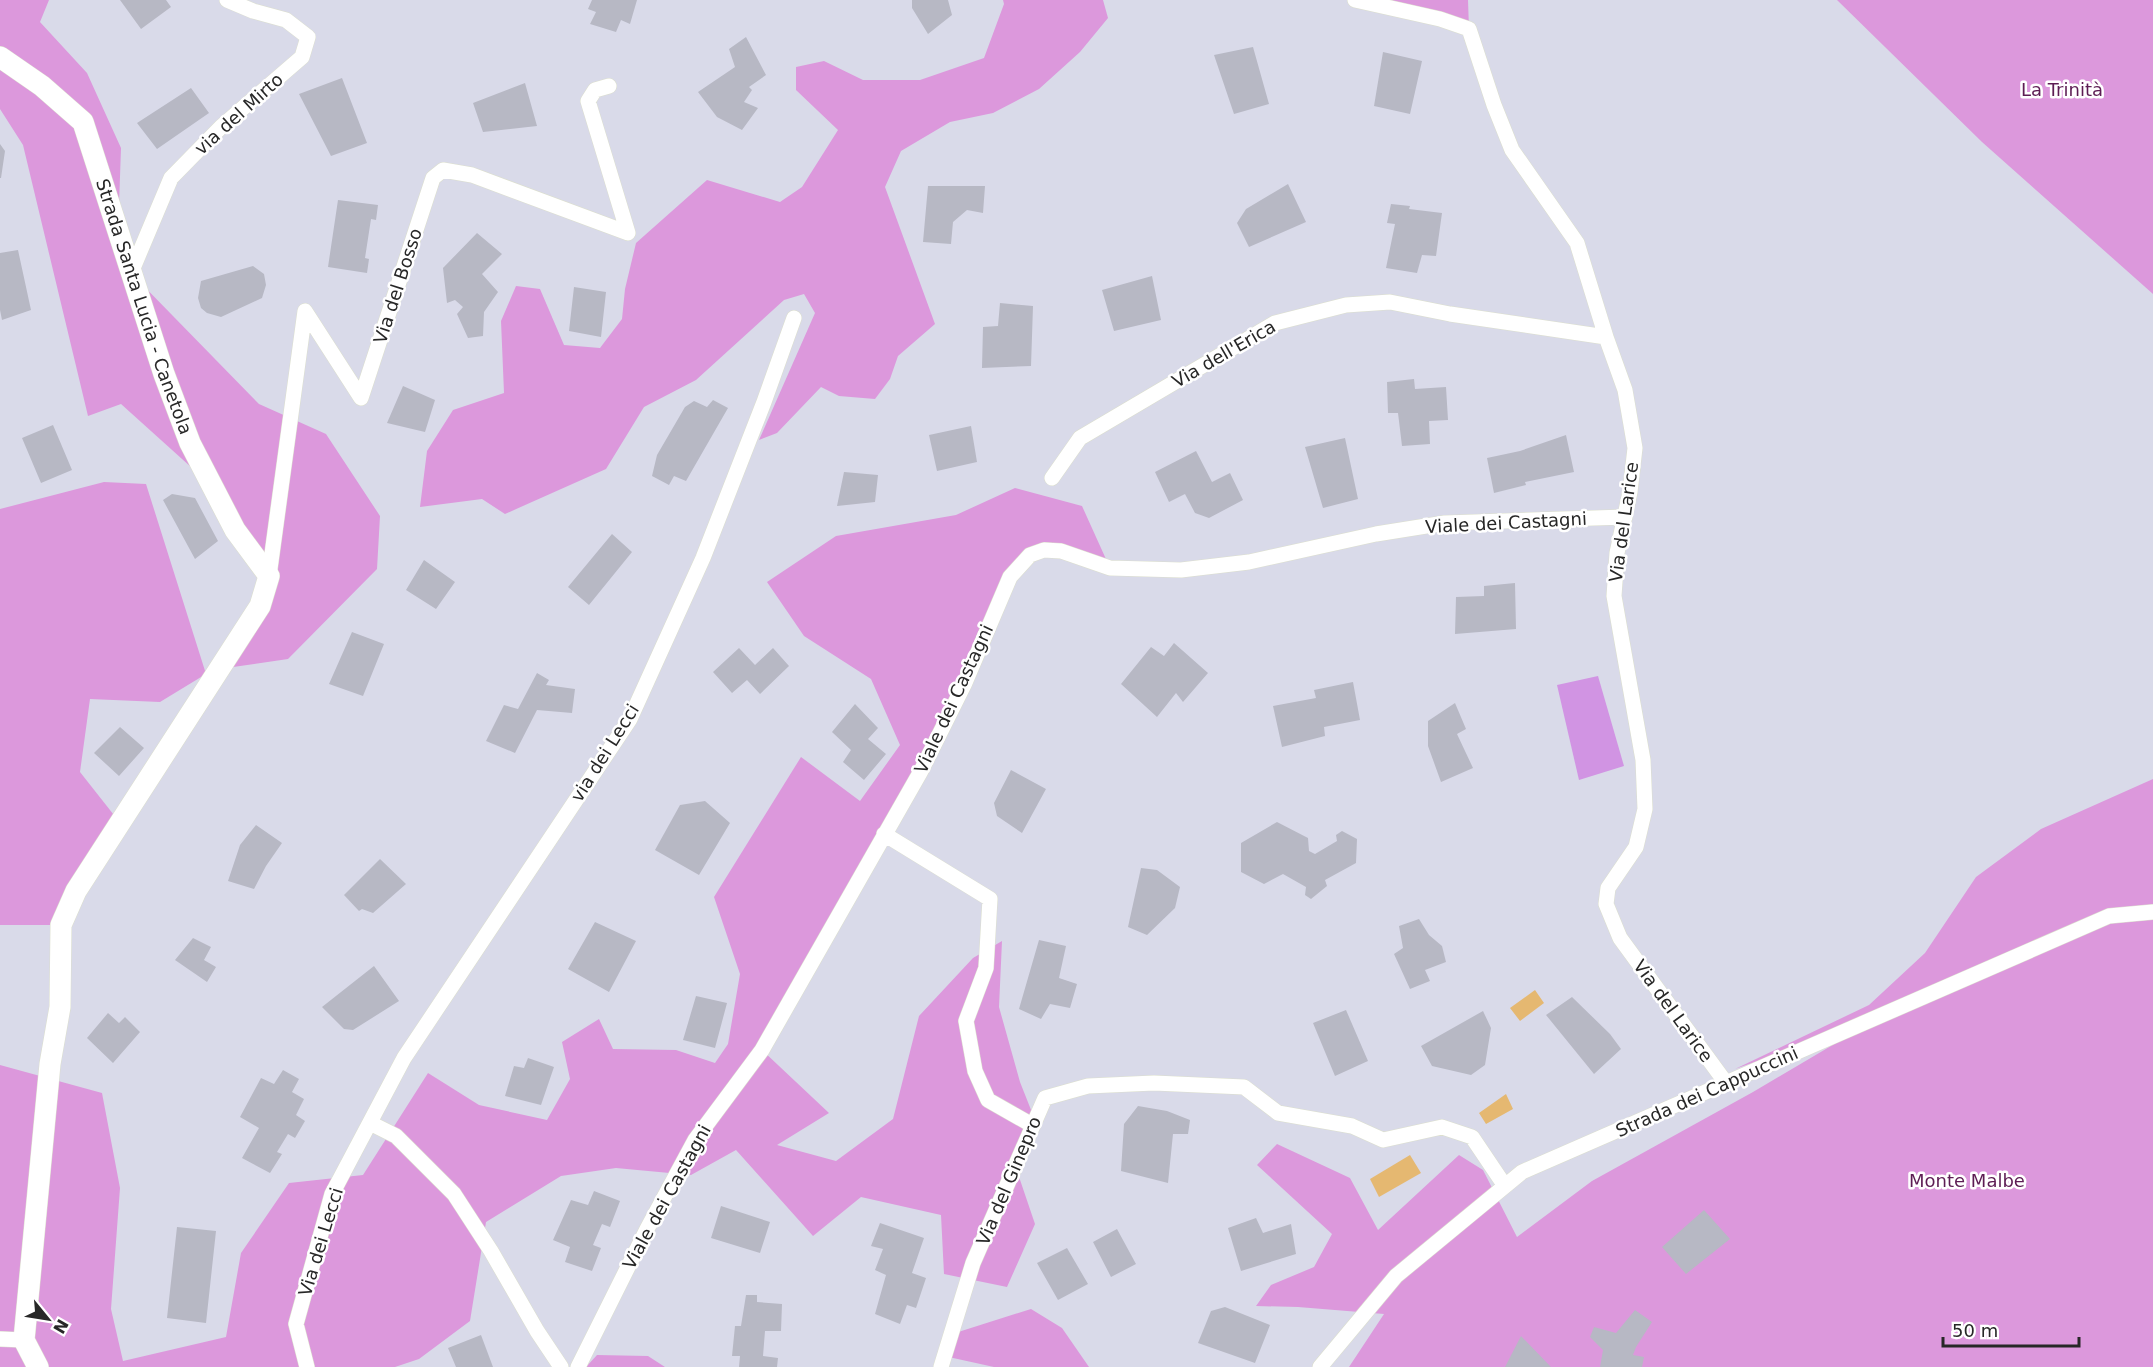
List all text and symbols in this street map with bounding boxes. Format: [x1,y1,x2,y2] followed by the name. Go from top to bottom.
[190,68,287,159] street label: via del Mirto
[2021,79,2103,100] park label: La Trinità
[92,176,197,437] street label: Strada Santa Lucia - Canetola
[369,226,426,346] street label: Via del Bosso
[1168,316,1279,392] street label: Via dell'Erica
[1605,460,1642,583] street label: Via del Larice
[1425,508,1587,537] street label: Viale dei Castagni
[910,621,997,777] street label: Viale dei Castagni
[566,700,643,805] street label: via dei Lecci
[1629,955,1718,1066] street label: Via del Larice
[1612,1042,1801,1141] street label: Strada dei Cappuccini
[972,1113,1045,1248] street label: Via del Ginepro
[618,1121,715,1273] street label: Viale dei Castagni
[1909,1170,2025,1191] park label: Monte Malbe
[294,1185,347,1299] street label: Via dei Lecci
[18,1289,78,1349] north arrow
[1943,1310,2080,1348] scale bar
[49,1316,72,1337] text: N
[1952,1320,1998,1341] text: 50 m

